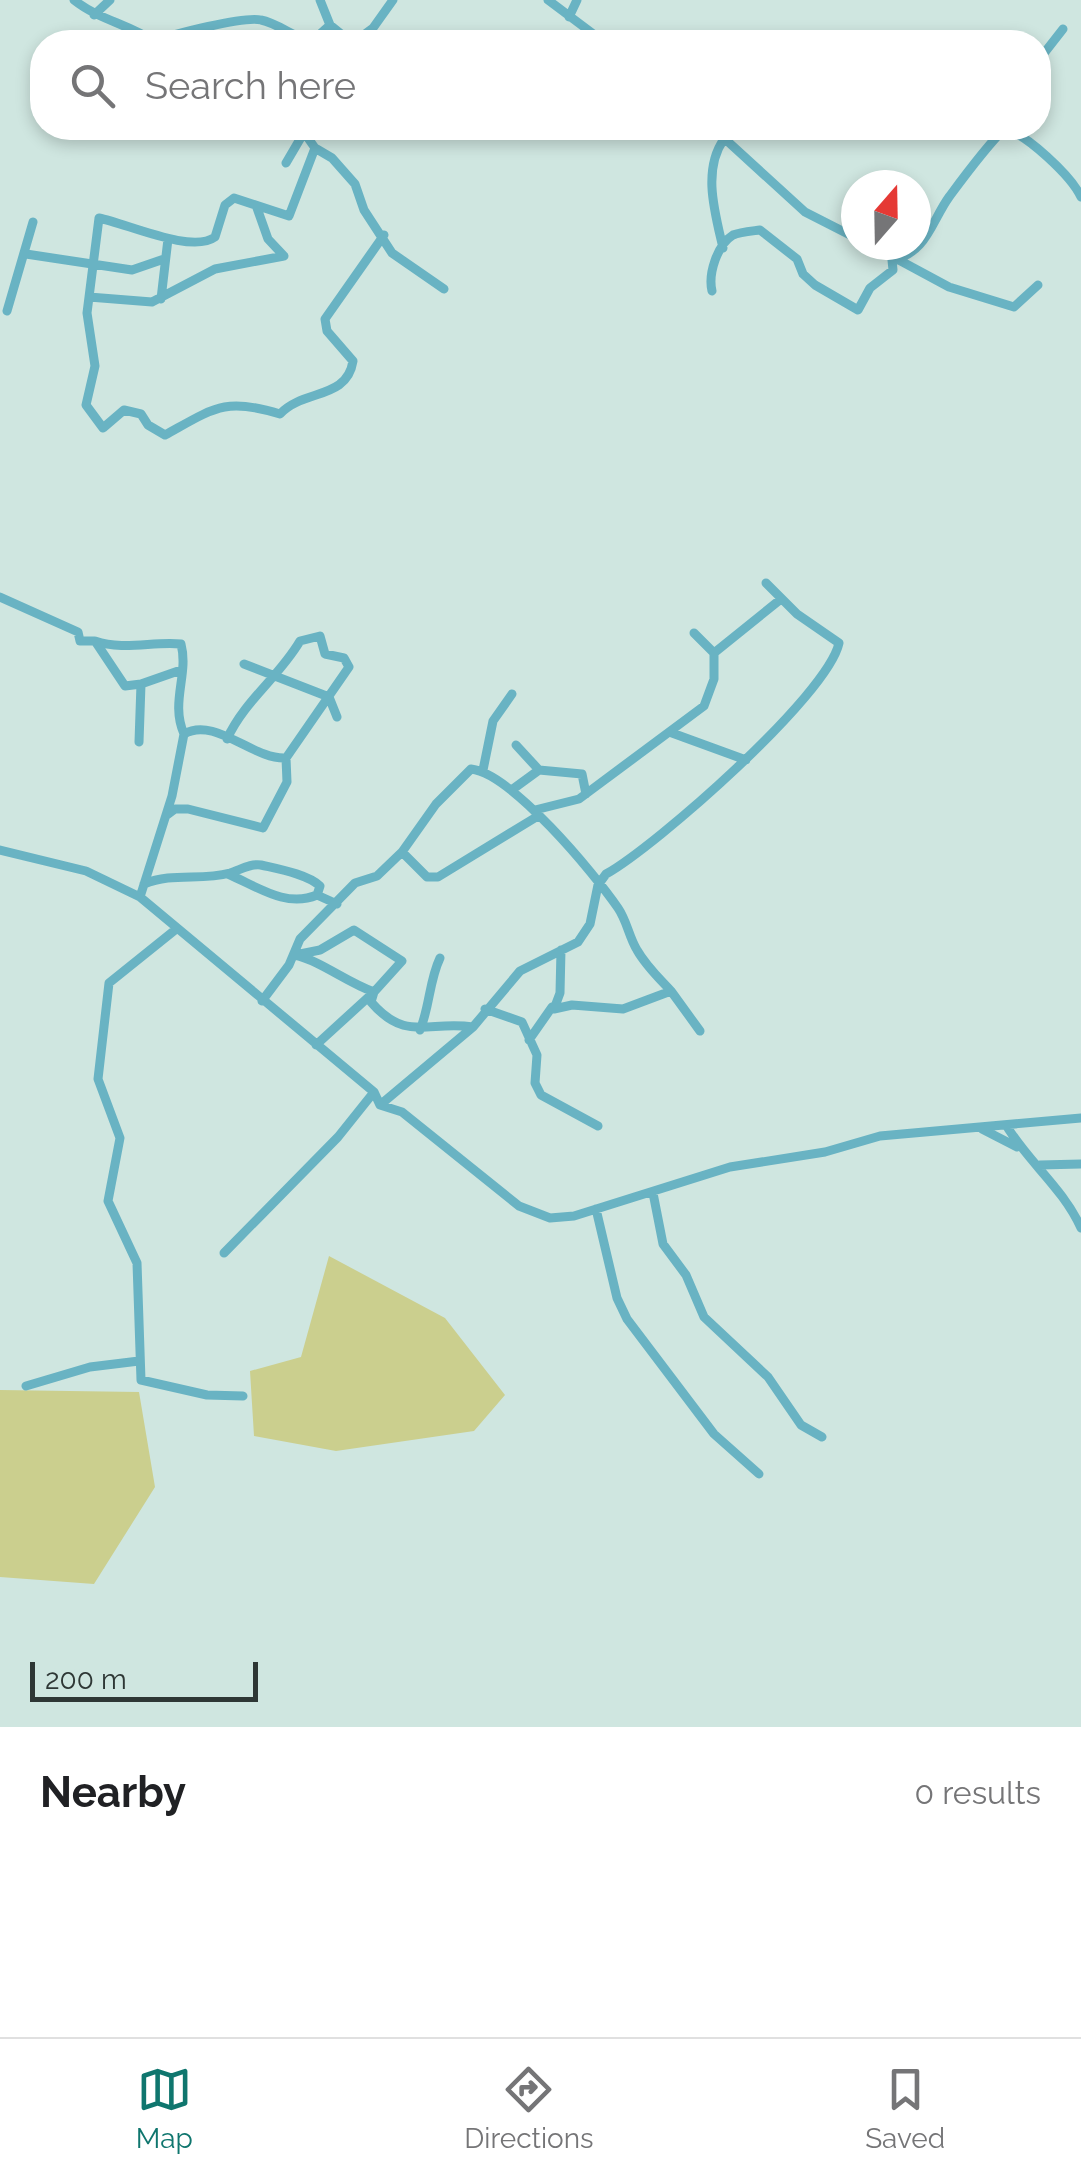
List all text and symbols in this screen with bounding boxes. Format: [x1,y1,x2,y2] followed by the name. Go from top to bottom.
[30,30,1051,140] search box
[65,58,120,113] icon: search
[145,63,356,108] text: Search here
[841,170,931,260] north arrow
[30,1657,258,1702] scale bar
[45,1663,127,1696] text: 200 m
[40,1768,186,1817] text: Nearby
[914,1774,1041,1811] text: 0 results
[136,2062,193,2155] tab: Map
[464,2062,594,2155] tab: Directions
[865,2062,945,2155] tab: Saved

